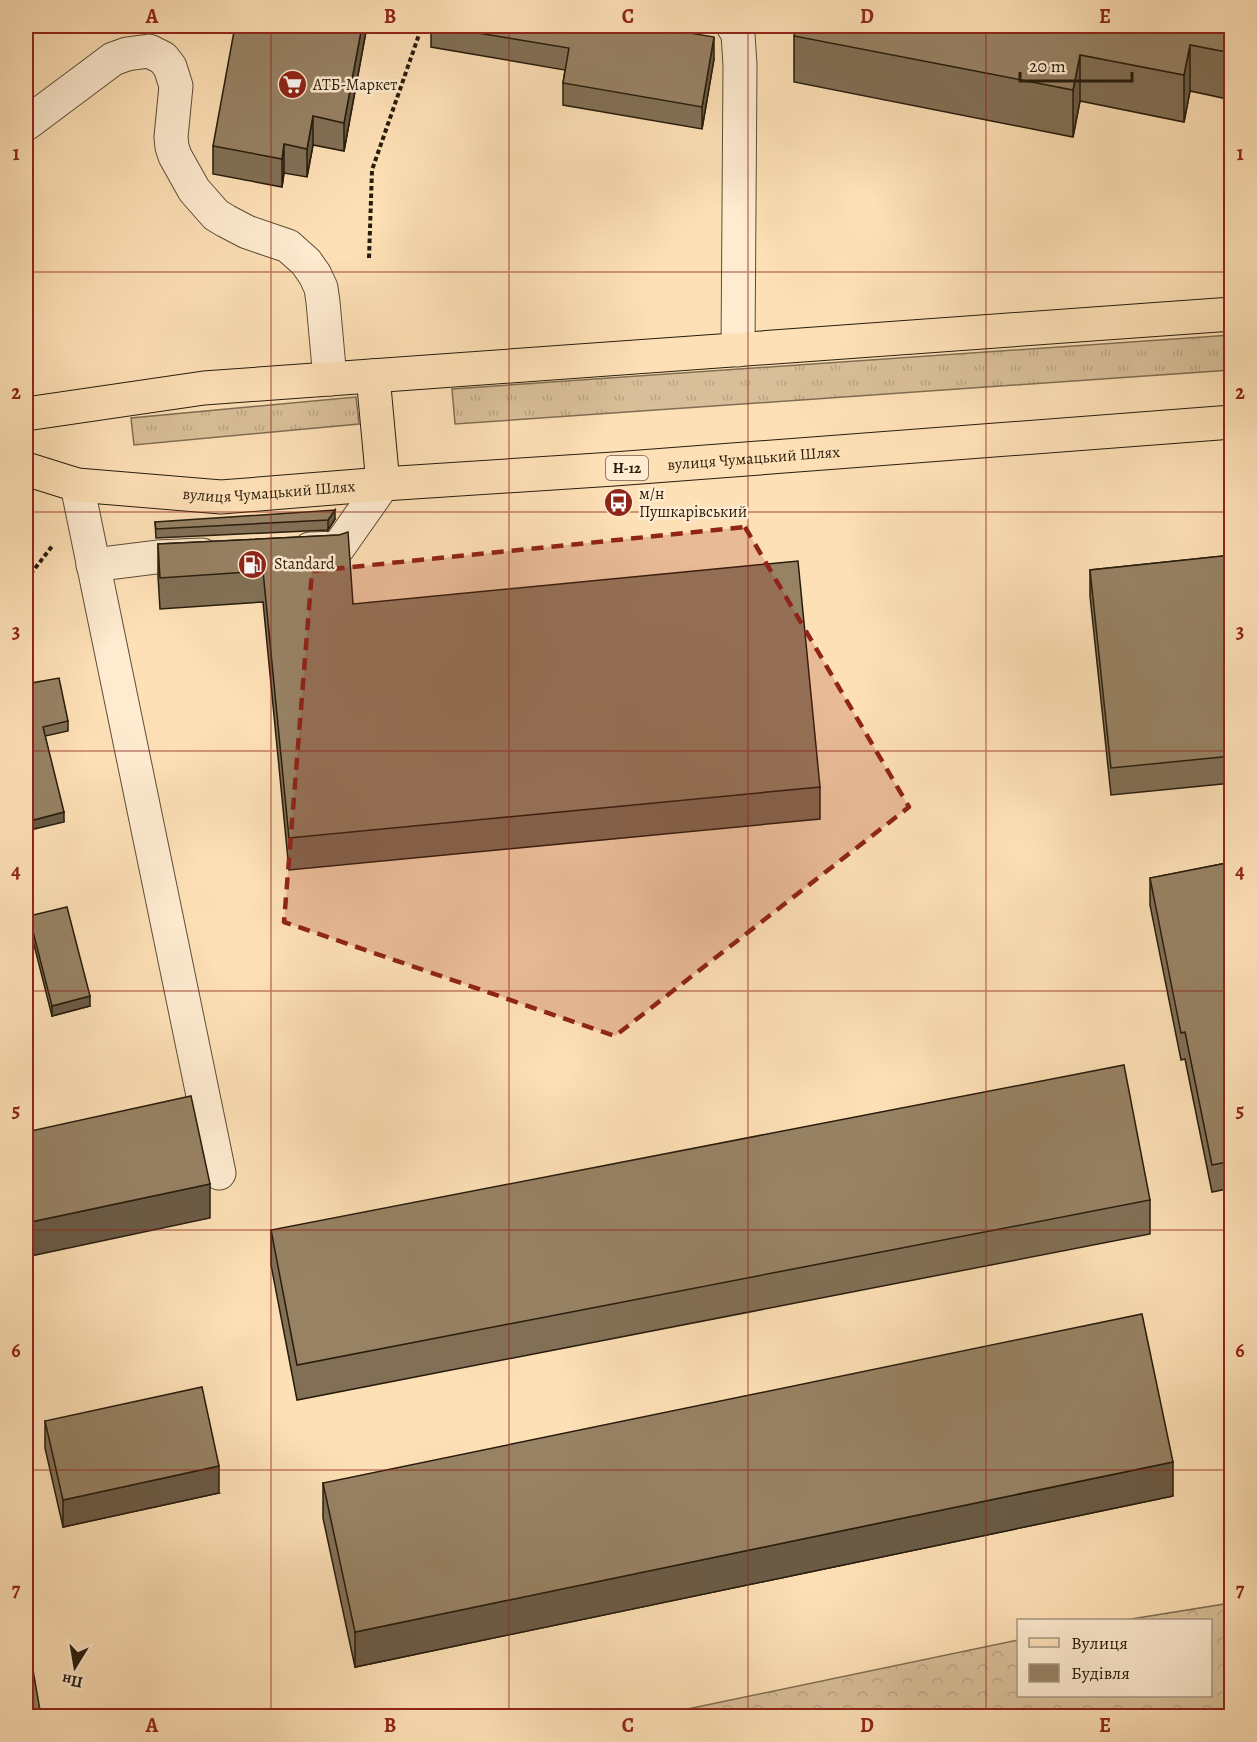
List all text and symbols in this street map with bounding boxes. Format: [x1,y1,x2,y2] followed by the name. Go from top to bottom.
[145,3,159,30] text: A
[384,3,396,30] text: B
[622,3,634,30] text: C
[860,3,874,30] text: D
[1099,3,1111,30] text: E
[1020,45,1132,83] scale bar
[1029,54,1066,78] text: 20 m
[276,69,308,101] supermarket icon: АТБ-Маркет
[312,74,397,96] place label: АТБ-Маркет
[12,140,20,167] text: 1
[1236,140,1244,167] text: 1
[11,379,21,406] text: 2
[1235,379,1245,406] text: 2
[666,441,841,476] street label: вулиця Чумацький Шлях
[606,456,648,480] road number: Н-12
[182,475,356,508] street label: вулиця Чумацький Шлях
[639,483,747,523] place label: м/н Пушкарівський
[602,487,634,519] bus stop icon: м/н Пушкарівський
[237,548,269,580] fuel station icon: Standard
[274,553,335,575] place label: Standard
[12,618,20,645] text: 3
[1236,618,1244,645] text: 3
[11,858,21,885] text: 4
[1235,858,1245,885] text: 4
[12,1097,20,1124] text: 5
[1236,1097,1244,1124] text: 5
[11,1337,21,1364] text: 6
[1235,1337,1245,1364] text: 6
[12,1576,21,1603] text: 7
[1236,1576,1245,1603] text: 7
[1017,1619,1212,1697] legend
[1071,1631,1128,1655] text: Вулиця
[45,1637,105,1697] north arrow
[1071,1661,1130,1685] text: Будівля
[60,1668,85,1694] text: Пн
[145,1712,159,1739] text: A
[384,1712,396,1739] text: B
[622,1712,634,1739] text: C
[860,1712,874,1739] text: D
[1099,1712,1111,1739] text: E

